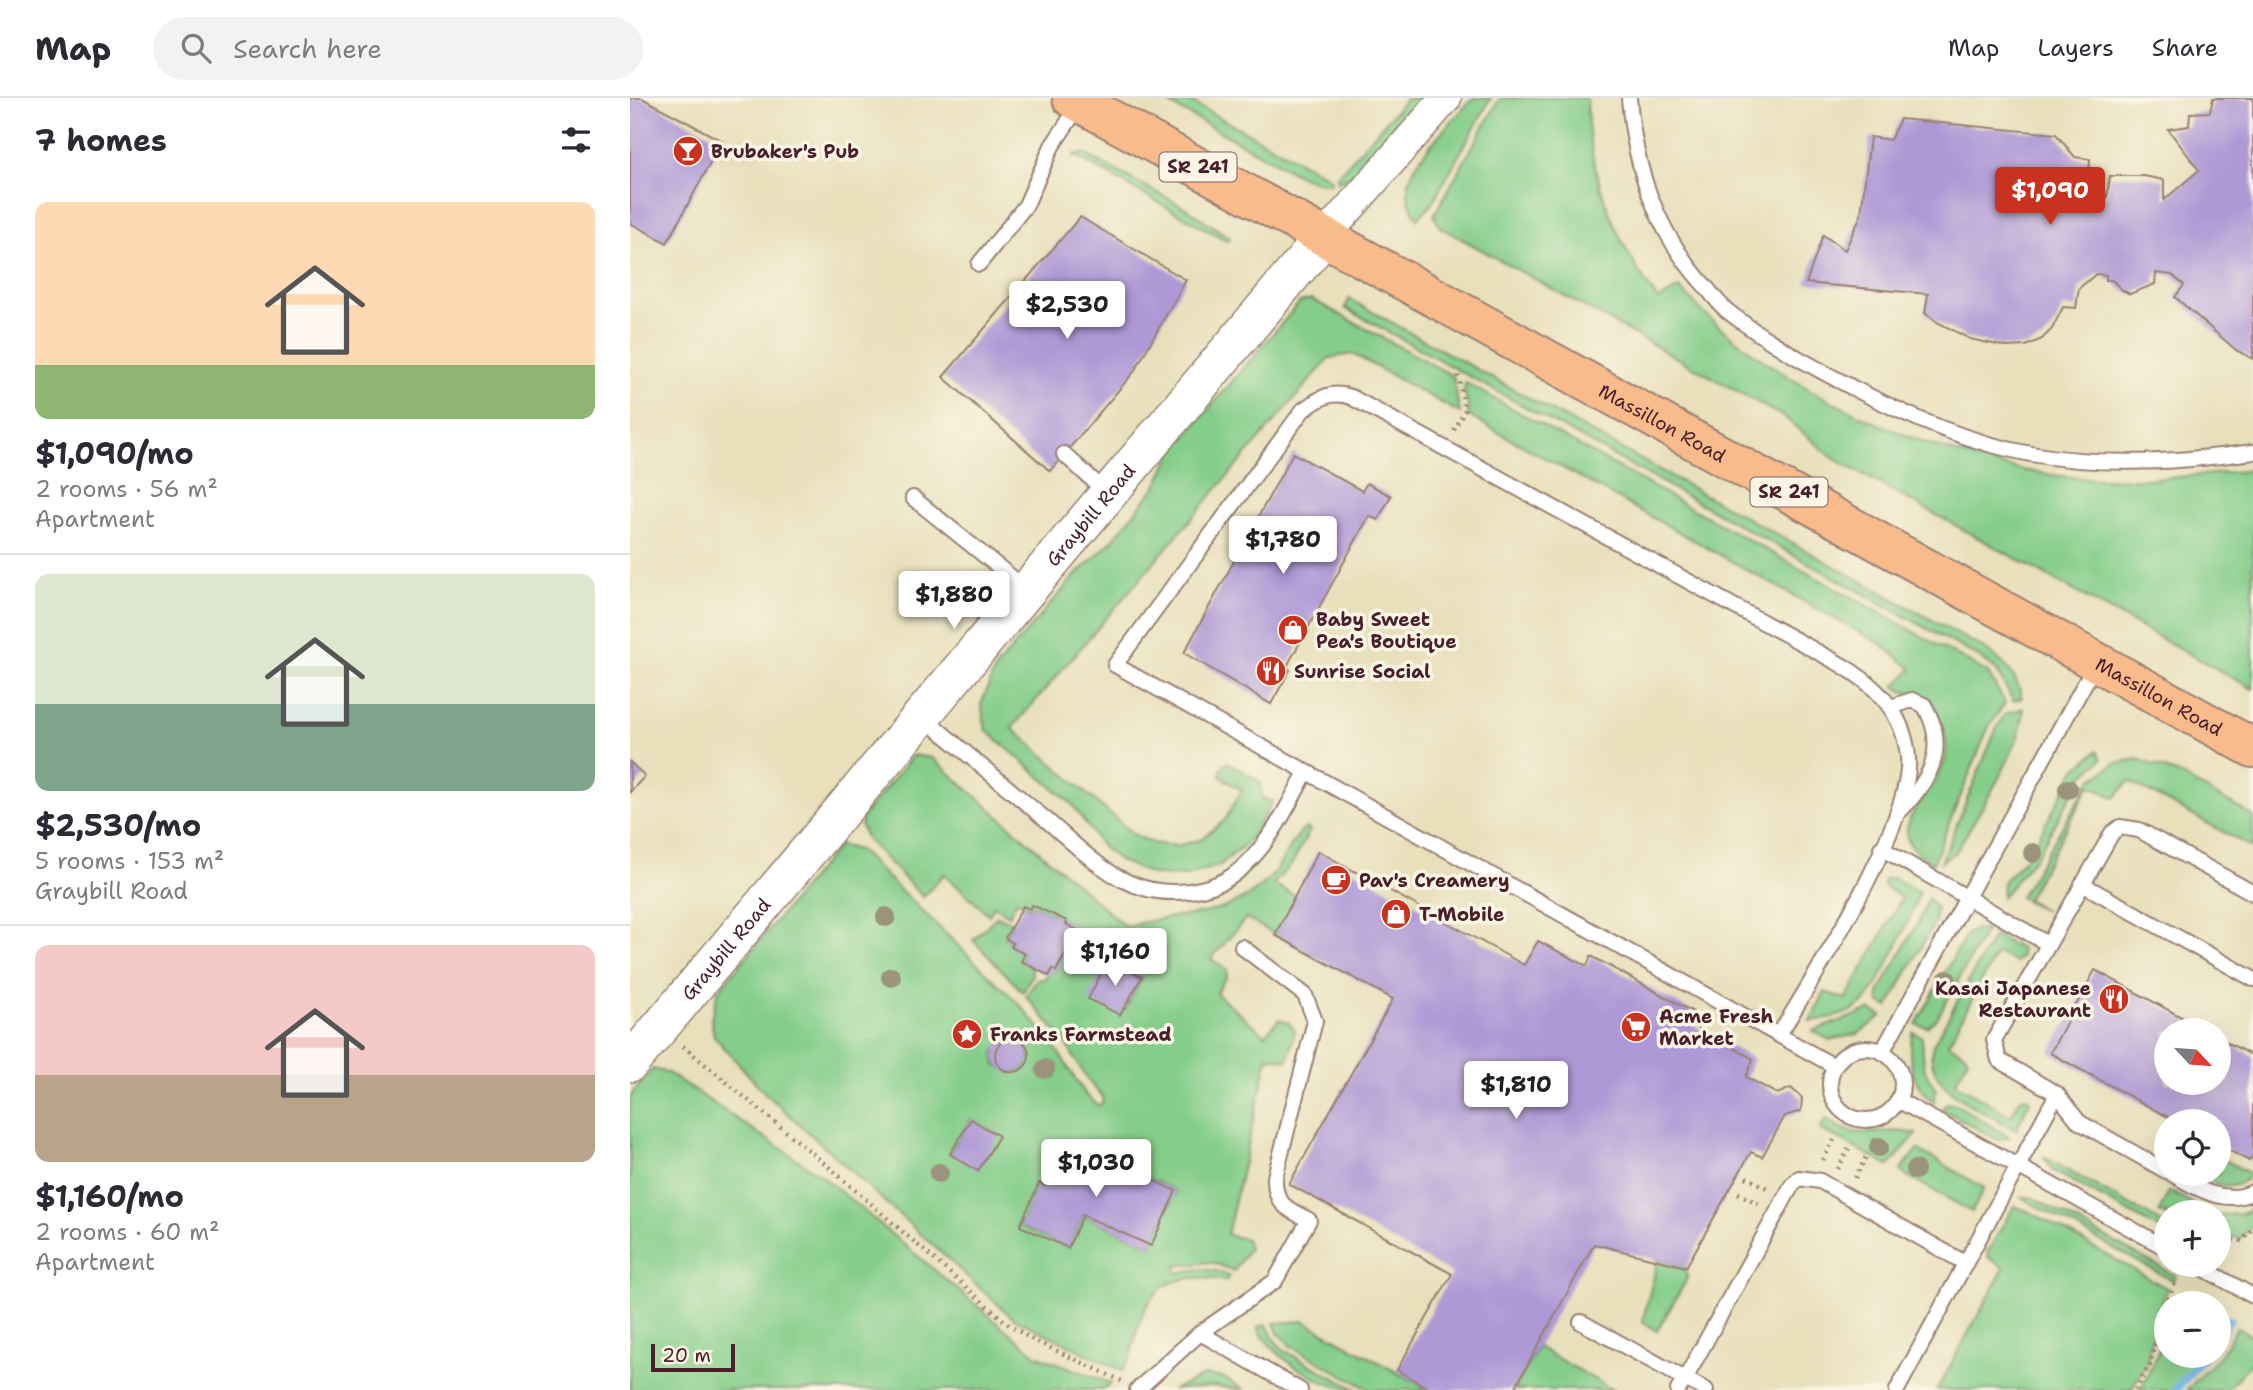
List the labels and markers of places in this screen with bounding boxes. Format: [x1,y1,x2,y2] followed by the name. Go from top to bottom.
[671,134,705,168] bar icon: Brubaker's Pub
[711,139,859,164] place label: Brubaker's Pub
[1993,167,2107,227] pin: $1,090
[1010,282,1124,341] pin: $2,530
[1226,517,1340,576] pin: $1,780
[897,572,1011,631] pin: $1,880
[1316,607,1457,654] place label: Baby Sweet Pea's Boutique
[1276,613,1310,647] shop icon: Baby Sweet Pea's Boutique
[1254,654,1288,688] restaurant icon: Sunrise Social
[1294,659,1431,684] place label: Sunrise Social
[1319,863,1353,897] cafe icon: Pav's Creamery
[1359,868,1510,893] place label: Pav's Creamery
[1379,897,1413,931] shop icon: T-Mobile
[1419,902,1505,927] place label: T-Mobile
[1058,928,1172,988] pin: $1,160
[1935,976,2091,1023] place label: Kasai Japanese Restaurant
[2097,982,2131,1016] restaurant icon: Kasai Japanese Restaurant
[1659,1004,1774,1051] place label: Acme Fresh Market
[1619,1010,1653,1044] supermarket icon: Acme Fresh Market
[950,1017,984,1051] place icon: Franks Farmstead
[990,1022,1172,1047] place label: Franks Farmstead
[1459,1062,1573,1121] pin: $1,810
[1039,1140,1153,1199] pin: $1,030

